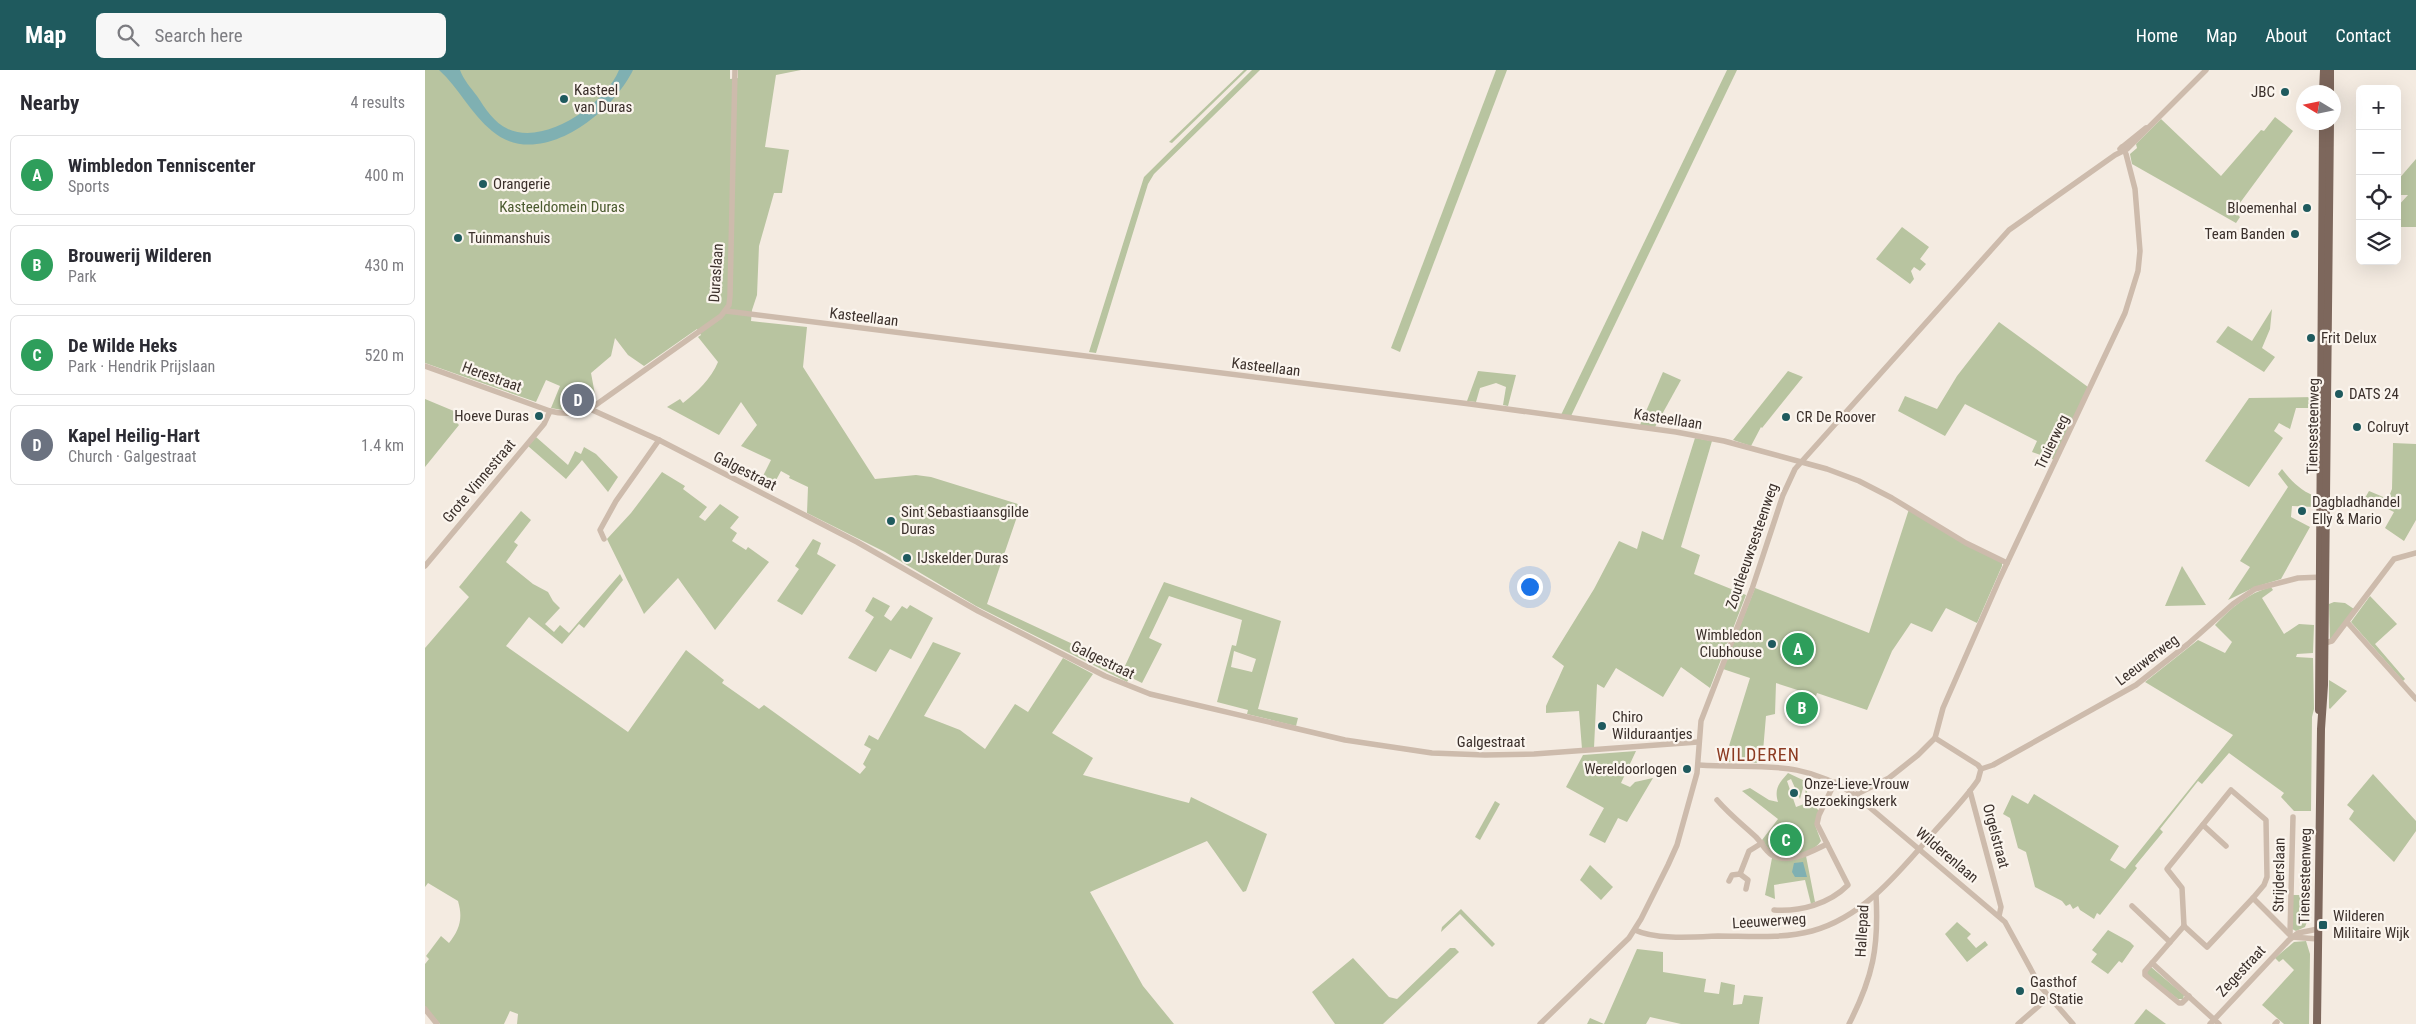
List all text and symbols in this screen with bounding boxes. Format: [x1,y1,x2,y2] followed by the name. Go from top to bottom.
[96,13,446,58] search box
[25,21,66,49] text: Map
[114,21,142,49] icon: search
[154,24,243,47] text: Search here
[2136,25,2178,46] text: Home
[2206,25,2237,46] text: Map
[2265,25,2307,46] text: About
[2335,25,2391,46] text: Contact
[574,81,632,116] place label: Kasteel van Duras
[2251,83,2275,101] place label: JBC
[2296,85,2341,130] north arrow
[2356,85,2401,265] map controls
[2356,85,2401,130] button: +
[2279,86,2291,98] marker: JBC
[20,91,79,115] text: Nearby
[350,93,405,112] text: 4 results
[558,93,570,105] marker: Kasteel van Duras
[2356,130,2401,175] button: −
[68,154,256,177] text: Wimbledon Tenniscenter
[32,166,42,185] text: A
[365,166,404,185] text: 400 m
[493,175,550,193] place label: Orangerie
[2356,175,2401,220] button: locate
[68,177,110,196] text: Sports
[477,178,489,190] marker: Orangerie
[499,198,625,216] park label: Kasteeldomein Duras
[2227,199,2297,217] place label: Bloemenhal
[2301,202,2313,214] marker: Bloemenhal
[2356,220,2401,265] button: layers
[2205,225,2285,243] place label: Team Banden
[2289,228,2301,240] marker: Team Banden
[468,229,551,247] place label: Tuinmanshuis
[452,232,464,244] marker: Tuinmanshuis
[705,243,727,303] street label: Duraslaan
[68,244,212,267] text: Brouwerij Wilderen
[33,256,41,275] text: B
[365,256,404,275] text: 430 m
[68,267,97,286] text: Park
[829,304,899,330] street label: Kasteellaan
[2321,329,2377,347] place label: Frit Delux
[2305,332,2317,344] marker: Frit Delux
[68,334,177,357] text: De Wilde Heks
[32,346,42,365] text: C
[365,346,404,365] text: 520 m
[1231,354,1301,380] street label: Kasteellaan
[68,357,215,376] text: Park · Hendrik Prijslaan
[460,358,524,396] street label: Herestraat
[2303,378,2323,474] street label: Tiensesteenweg
[562,381,594,419] pin: D
[2349,385,2399,403] place label: DATS 24
[2333,388,2345,400] marker: DATS 24
[1632,405,1704,433] street label: Kasteellaan
[454,407,529,425] place label: Hoeve Duras
[1796,408,1876,426] place label: CR De Roover
[533,410,545,422] marker: Hoeve Duras
[1780,411,1792,423] marker: CR De Roover
[2031,412,2073,472] street label: Truierweg
[2367,418,2409,436] place label: Colruyt
[2351,421,2363,433] marker: Colruyt
[68,424,200,447] text: Kapel Heilig-Hart
[32,436,42,455] text: D
[361,436,404,455] text: 1.4 km
[439,436,519,526] street label: Grote Vinnestraat
[68,447,196,466] text: Church · Galgestraat
[710,447,780,495] street label: Galgestraat
[1722,481,1782,611] street label: Zoutleeuwsesteenweg
[2312,493,2400,528] place label: Dagbladhandel Elly & Mario
[901,503,1029,538] place label: Sint Sebastiaansgilde Duras
[2296,505,2308,517] marker: Dagbladhandel Elly & Mario
[885,515,897,527] marker: Sint Sebastiaansgilde Duras
[917,549,1009,567] place label: IJskelder Duras
[901,552,913,564] marker: IJskelder Duras
[1517,574,1543,600] your location
[1696,626,1762,661] place label: Wimbledon Clubhouse
[1782,630,1814,668] pin: A
[2112,631,2182,689] street label: Leeuwerweg
[1068,637,1138,683] street label: Galgestraat
[1766,638,1778,650] marker: Wimbledon Clubhouse
[1786,689,1818,727] pin: B
[1612,708,1693,743] place label: Chiro Wilduraantjes
[1596,720,1608,732] marker: Chiro Wilduraantjes
[1457,733,1525,751] street label: Galgestraat
[1716,744,1800,765] district label: WILDEREN
[1584,760,1677,778] place label: Wereldoorlogen
[1681,763,1693,775] marker: Wereldoorlogen
[1804,775,1909,810] place label: Onze-Lieve-Vrouw Bezoekingskerk
[1788,787,1800,799] marker: Onze-Lieve-Vrouw Bezoekingskerk
[1979,802,2013,870] street label: Orgelstraat
[1770,821,1802,859] pin: C
[1912,823,1982,887] street label: Wilderenlaan
[2295,828,2315,924] street label: Tiensesteenweg
[2269,838,2289,912] street label: Strijderslaan
[1852,904,1872,958] street label: Hallepad
[2333,907,2410,942] place label: Wilderen Militaire Wijk
[1731,909,1807,933] street label: Leeuwerweg
[2317,919,2329,931] marker: Wilderen Militaire Wijk
[2213,942,2269,1000] street label: Zegestraat
[2030,973,2083,1008] place label: Gasthof De Statie
[2014,985,2026,997] marker: Gasthof De Statie

